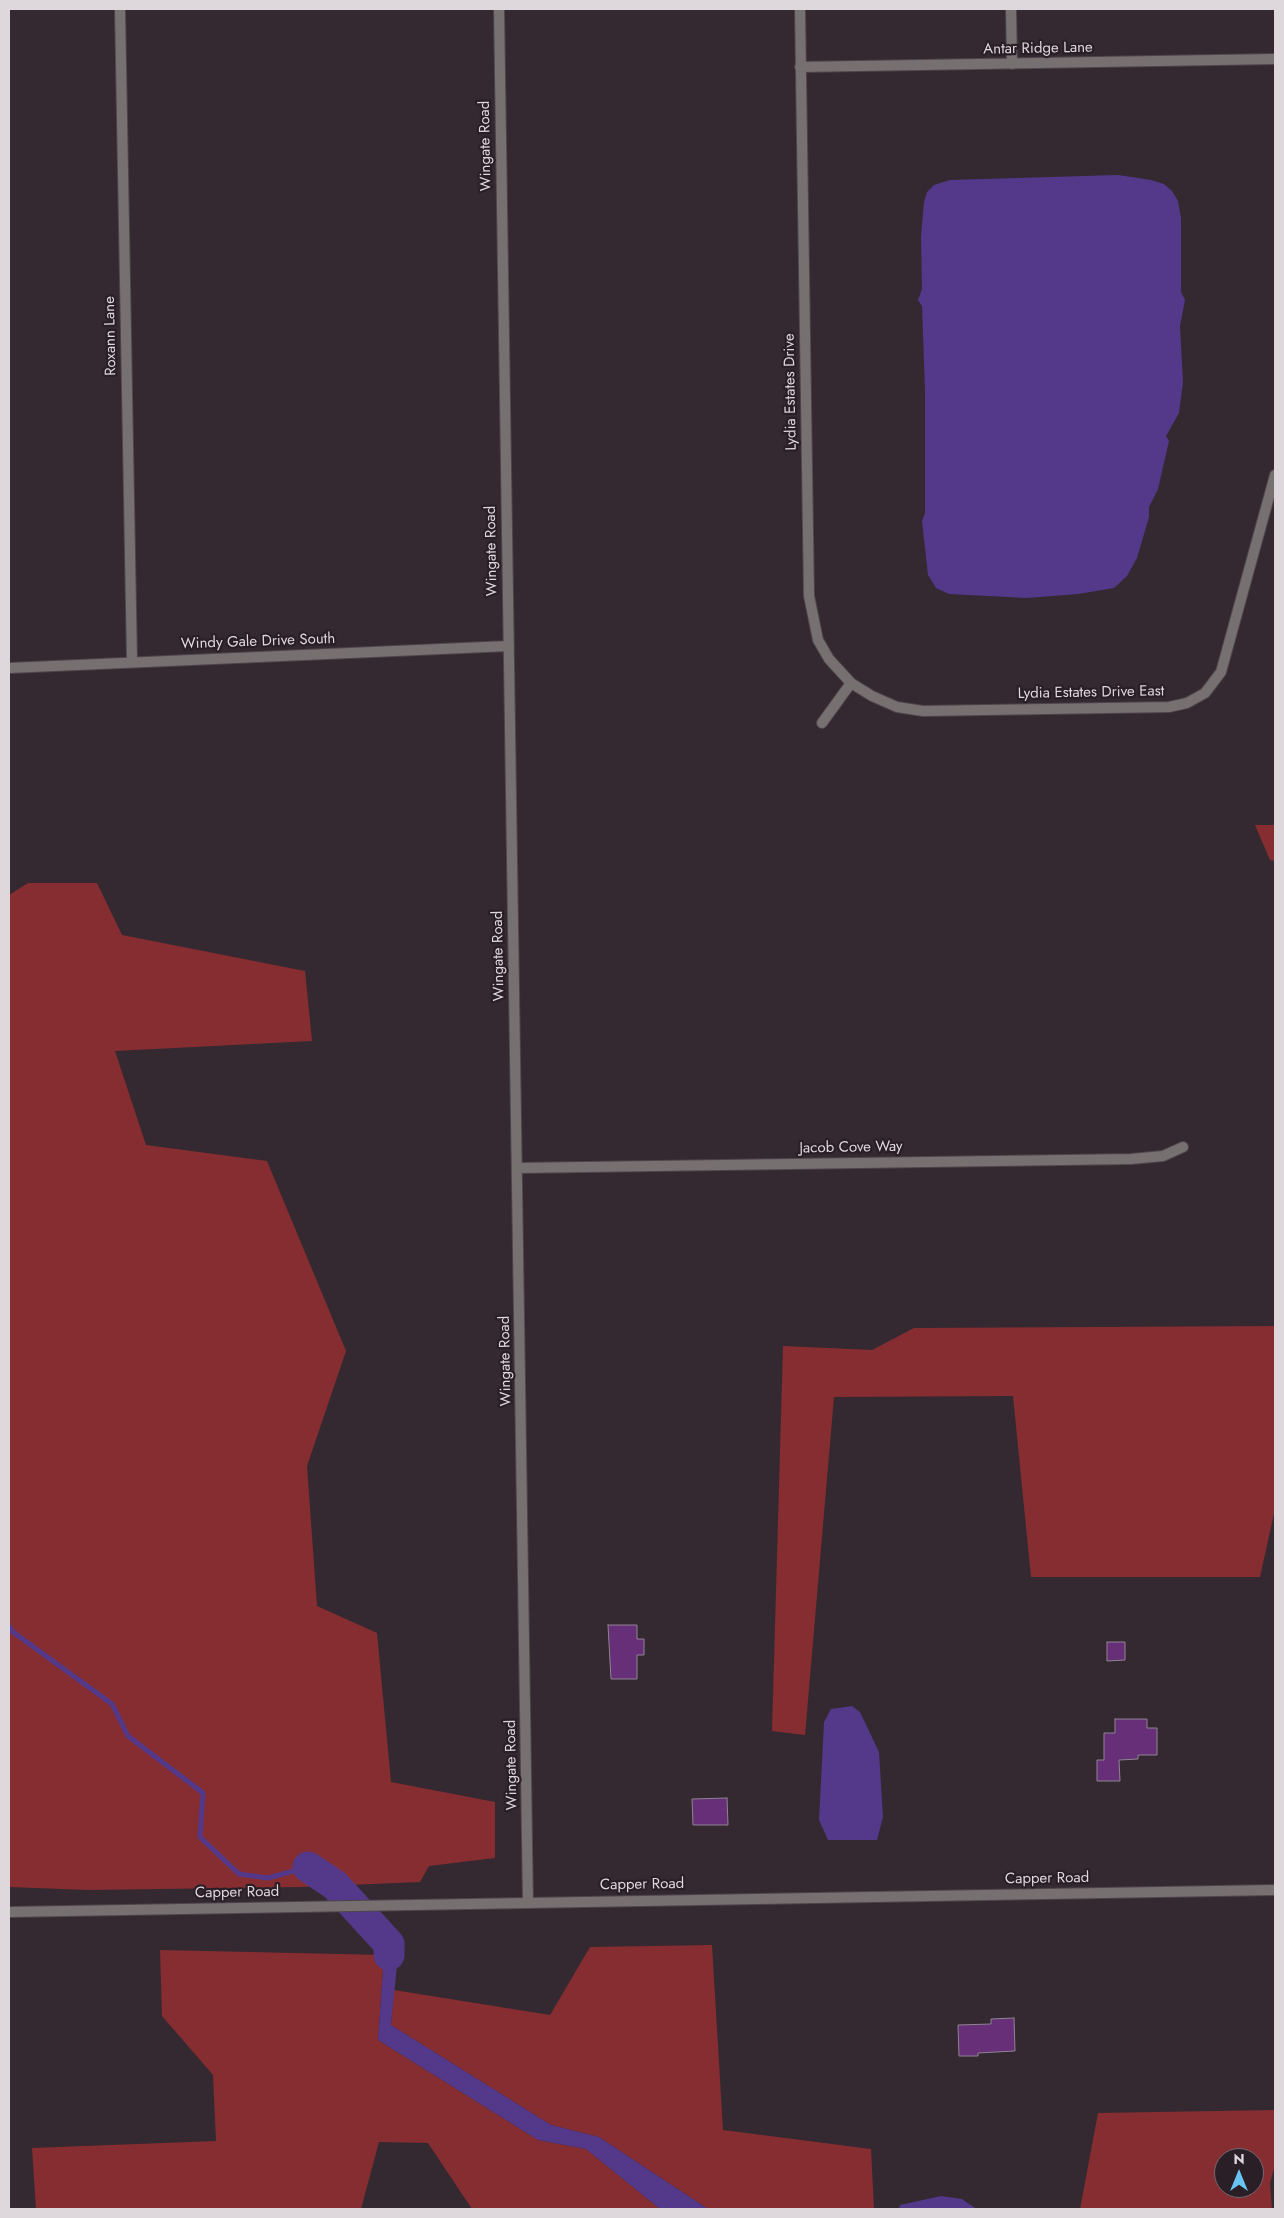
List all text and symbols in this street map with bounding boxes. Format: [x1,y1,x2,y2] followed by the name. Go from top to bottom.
[983,39,1093,59] street label: Antar Ridge Lane
[476,101,496,191] street label: Wingate Road
[101,296,121,376] street label: Roxann Lane
[781,333,801,451] street label: Lydia Estates Drive
[482,506,502,596] street label: Wingate Road
[181,630,335,654] street label: Windy Gale Drive South
[1018,683,1164,703] street label: Lydia Estates Drive East
[489,911,509,1001] street label: Wingate Road
[799,1138,903,1158] street label: Jacob Cove Way
[496,1316,516,1406] street label: Wingate Road
[502,1720,522,1810] street label: Wingate Road
[1005,1869,1089,1889] street label: Capper Road
[600,1875,684,1895] street label: Capper Road
[195,1883,279,1903] street label: Capper Road
[1214,2148,1264,2198] north arrow
[1233,2149,1245,2169] text: N

